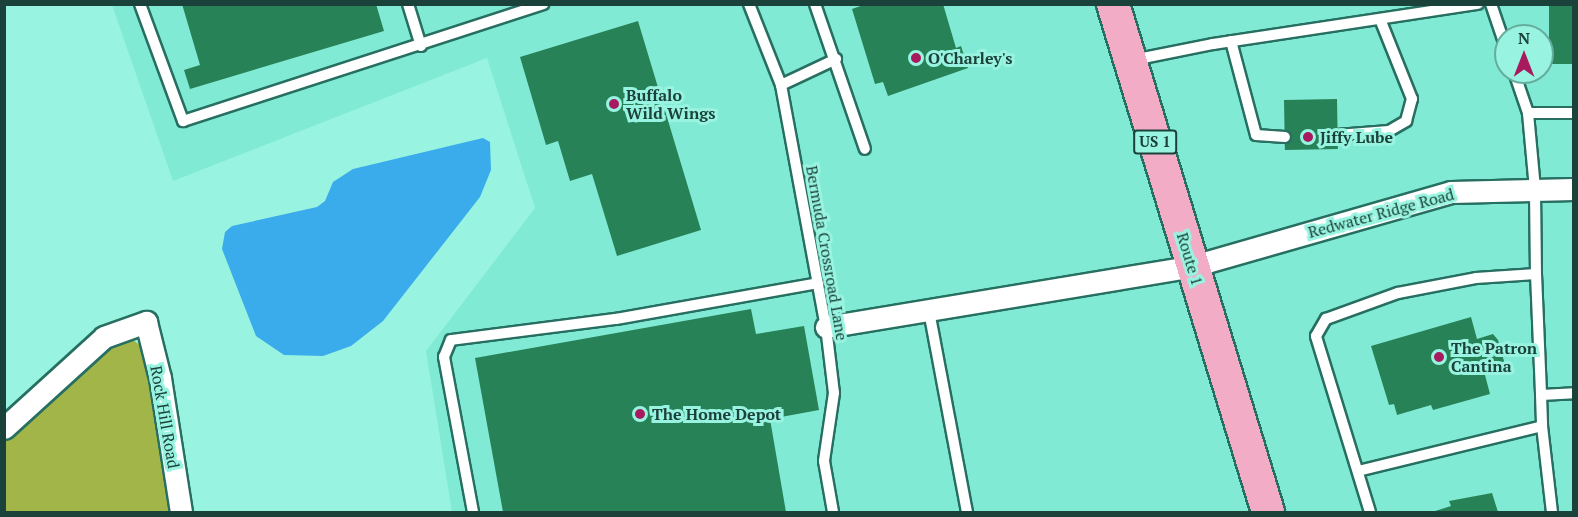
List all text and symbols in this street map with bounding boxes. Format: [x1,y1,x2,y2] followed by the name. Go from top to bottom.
[1494,24,1554,84] north arrow
[1518,27,1530,49] text: N
[928,48,1013,68] place label: O'Charley's
[909,51,923,65] marker: O'Charley's
[626,85,715,123] place label: Buffalo Wild Wings
[607,97,621,111] marker: Buffalo Wild Wings
[1320,127,1393,147] place label: Jiffy Lube
[1132,130,1178,154] road number: US 1
[1301,130,1315,144] marker: Jiffy Lube
[802,164,852,342] street label: Bermuda Crossroad Lane
[1306,184,1456,242] street label: Redwater Ridge Road
[1173,230,1207,288] street label: Route 1
[1451,338,1537,376] place label: The Patron Cantina
[1432,350,1446,364] marker: The Patron Cantina
[147,364,183,470] street label: Rock Hill Road
[652,404,781,424] place label: The Home Depot
[633,407,647,421] marker: The Home Depot

